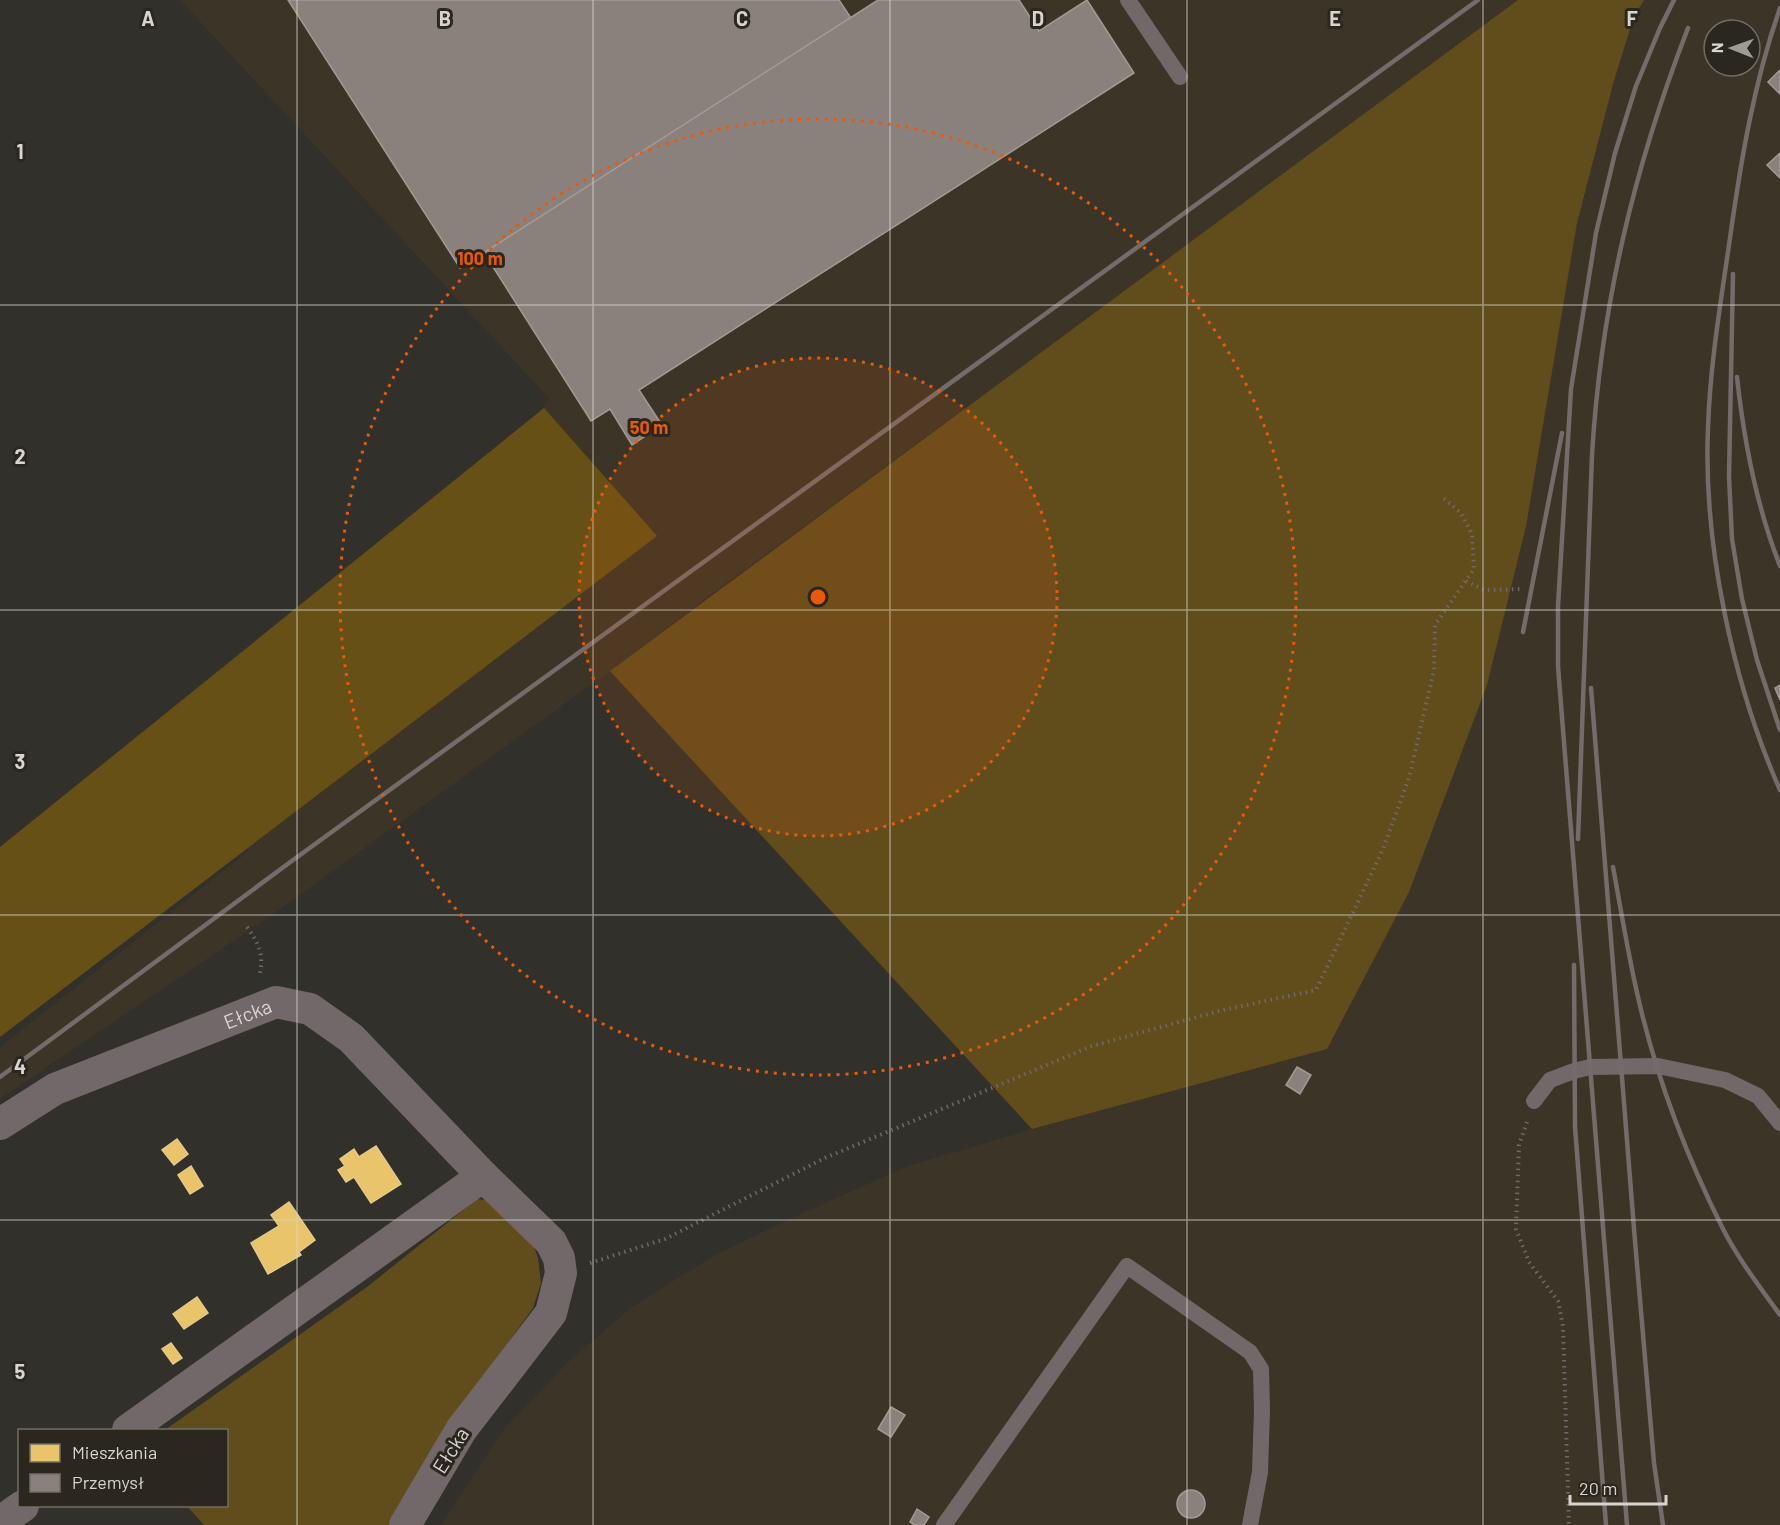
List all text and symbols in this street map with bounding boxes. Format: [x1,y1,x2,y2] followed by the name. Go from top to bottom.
[141,6,155,30] text: A
[439,6,451,30] text: B
[736,6,748,30] text: C
[1032,6,1044,30] text: D
[1329,6,1341,30] text: E
[1626,6,1638,30] text: F
[1702,18,1762,78] north arrow
[1707,42,1726,53] text: N
[16,139,24,163] text: 1
[457,247,503,269] text: 100 m
[630,416,668,438] text: 50 m
[14,444,26,468] text: 2
[808,587,828,607] centre of rings
[15,749,25,773] text: 3
[220,993,275,1033] street label: Ełcka
[14,1054,26,1078] text: 4
[15,1359,26,1383] text: 5
[427,1423,473,1477] street label: Ełcka
[18,1429,228,1507] legend
[72,1441,157,1463] text: Mieszkania
[1570,1468,1666,1506] scale bar
[72,1471,144,1493] text: Przemysł
[1579,1477,1617,1499] text: 20 m

